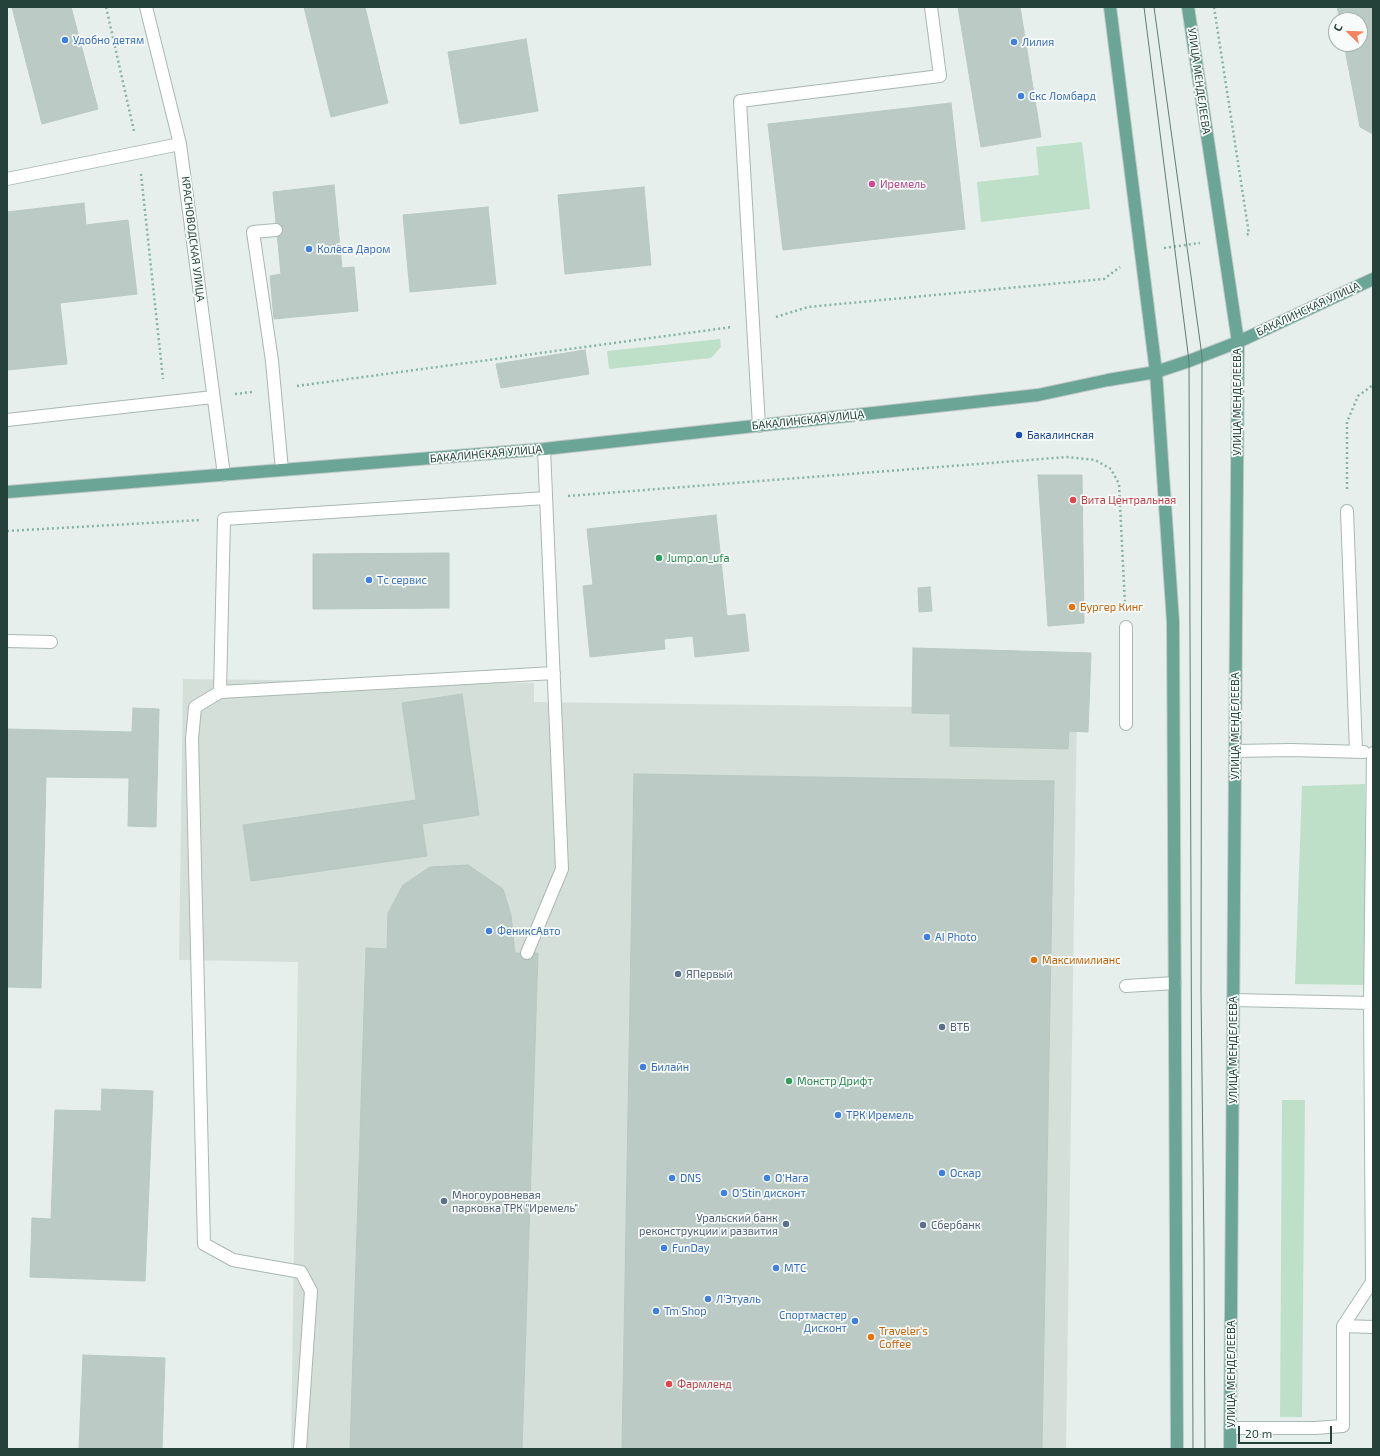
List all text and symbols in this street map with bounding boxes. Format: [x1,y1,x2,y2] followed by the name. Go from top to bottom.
[1328,12,1368,52] north arrow
[1330,22,1345,33] text: С
[1185,27,1213,135] street label: УЛИЦА МЕНДЕЛЕЕВА
[73,33,144,47] place label: Удобно детям
[60,35,70,45] marker: Удобно детям
[1022,35,1054,49] place label: Лилия
[1009,37,1019,47] marker: Лилия
[1029,89,1096,103] place label: Скс Ломбард
[1016,91,1026,101] marker: Скс Ломбард
[179,176,207,302] street label: КРАСНОВОДСКАЯ УЛИЦА
[880,177,926,191] place label: Иремель
[867,179,877,189] marker: Иремель
[317,242,390,256] place label: Колёса Даром
[304,244,314,254] marker: Колёса Даром
[1254,279,1362,339] street label: БАКАЛИНСКАЯ УЛИЦА
[1230,348,1244,456] street label: УЛИЦА МЕНДЕЛЕЕВА
[751,408,865,432] street label: БАКАЛИНСКАЯ УЛИЦА
[1027,428,1094,442] place label: Бакалинская
[1014,430,1024,440] marker: Бакалинская
[429,443,543,465] street label: БАКАЛИНСКАЯ УЛИЦА
[1081,493,1176,507] place label: Вита Центральная
[1068,495,1078,505] marker: Вита Центральная
[667,551,729,565] place label: Jump.on_ufa
[654,553,664,563] marker: Jump.on_ufa
[377,573,427,587] place label: Тc сервис
[364,575,374,585] marker: Тc сервис
[1080,600,1143,614] place label: Бургер Кинг
[1067,602,1077,612] marker: Бургер Кинг
[1228,672,1242,780] street label: УЛИЦА МЕНДЕЛЕЕВА
[497,924,561,938] place label: ФениксАвто
[484,926,494,936] marker: ФениксАвто
[935,930,977,944] place label: AI Photo
[922,932,932,942] marker: AI Photo
[1042,953,1121,967] place label: Максимилианс
[1029,955,1039,965] marker: Максимилианс
[686,967,733,981] place label: ЯПервый
[673,969,683,979] marker: ЯПервый
[1226,996,1240,1104] street label: УЛИЦА МЕНДЕЛЕЕВА
[950,1020,970,1034] place label: ВТБ
[937,1022,947,1032] marker: ВТБ
[651,1060,689,1074] place label: Билайн
[638,1062,648,1072] marker: Билайн
[797,1074,873,1088] place label: Монстр Дрифт
[784,1076,794,1086] marker: Монстр Дрифт
[846,1108,914,1122] place label: ТРК Иремель
[833,1110,843,1120] marker: ТРК Иремель
[950,1166,981,1180] place label: Оскар
[937,1168,947,1178] marker: Оскар
[680,1171,701,1185] place label: DNS
[775,1171,808,1185] place label: O'Hara
[667,1173,677,1183] marker: DNS
[762,1173,772,1183] marker: O'Hara
[732,1186,806,1200] place label: O'Stin дисконт
[452,1188,578,1214] place label: Многоуровневая парковка ТРК "Иремель"
[719,1188,729,1198] marker: O'Stin дисконт
[439,1196,449,1206] marker: Многоуровневая парковка ТРК "Иремель"
[639,1211,778,1237] place label: Уральский банк реконструкции и развития
[931,1218,981,1232] place label: Сбербанк
[781,1219,791,1229] marker: Уральский банк реконструкции и развития
[918,1220,928,1230] marker: Сбербанк
[672,1241,710,1255] place label: FunDay
[659,1243,669,1253] marker: FunDay
[784,1261,806,1275] place label: МТС
[771,1263,781,1273] marker: МТС
[716,1292,761,1306] place label: Л'Этуаль
[703,1294,713,1304] marker: Л'Этуаль
[664,1304,707,1318] place label: Tm Shop
[651,1306,661,1316] marker: Tm Shop
[779,1308,847,1334] place label: Спортмастер Дисконт
[850,1316,860,1326] marker: Спортмастер Дисконт
[1224,1320,1238,1428] street label: УЛИЦА МЕНДЕЛЕЕВА
[879,1324,928,1350] place label: Traveler's Coffee
[866,1332,876,1342] marker: Traveler's Coffee
[677,1377,732,1391] place label: Фармленд
[664,1379,674,1389] marker: Фармленд
[1240,1418,1334,1444] scale bar
[1245,1426,1272,1440] text: 20 m

